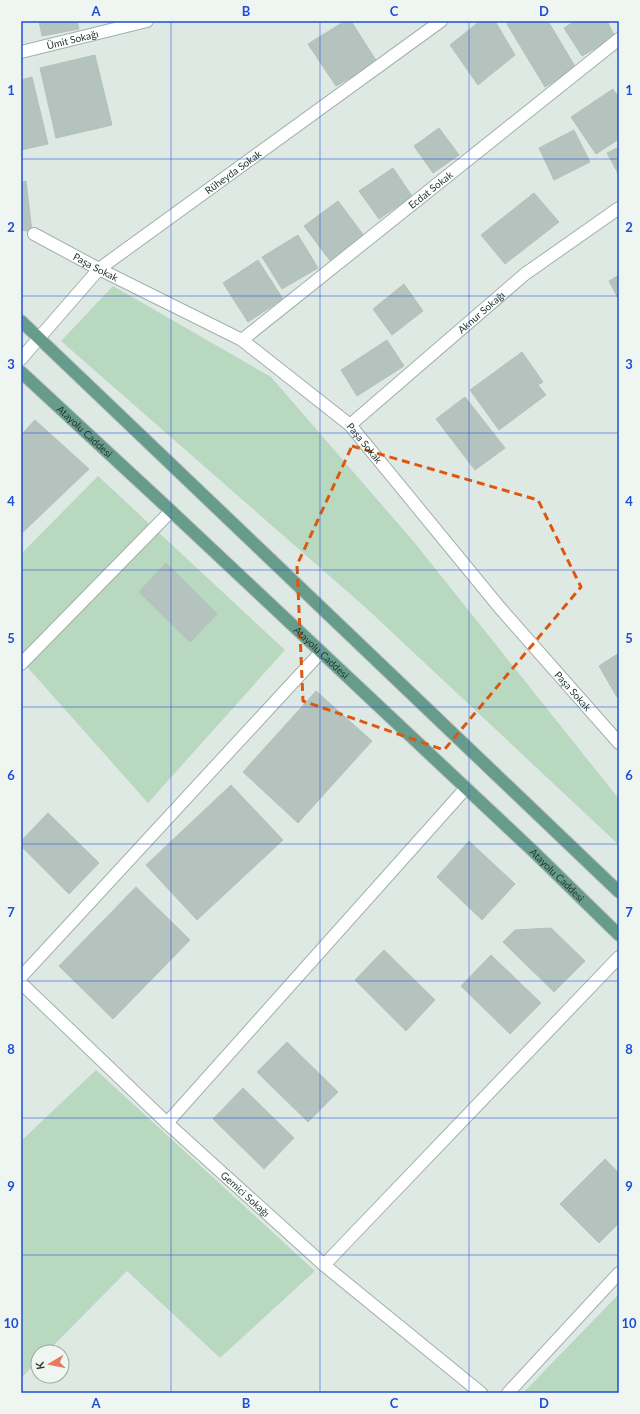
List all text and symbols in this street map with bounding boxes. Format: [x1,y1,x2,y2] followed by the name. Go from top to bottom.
[90,3,101,19] text: A
[242,3,251,19] text: B
[390,3,399,19] text: C
[539,3,549,19] text: D
[45,27,100,51] street label: Ümit Sokağı
[7,82,15,98] text: 1
[625,82,633,98] text: 1
[202,147,264,196] street label: Rüheyda Sokak
[406,168,456,211] street label: Ecdat Sokak
[7,219,15,235] text: 2
[625,219,633,235] text: 2
[71,250,121,284] street label: Paşa Sokak
[455,289,507,335] street label: Aknur Sokağı
[7,356,15,372] text: 3
[625,356,633,372] text: 3
[55,403,115,460] street label: Atayolu Caddesi
[344,420,385,466] street label: Paşa Sokak
[7,493,15,509] text: 4
[625,493,633,509] text: 4
[292,624,352,681] street label: Atayolu Caddesi
[7,630,15,646] text: 5
[625,630,633,646] text: 5
[552,669,594,714] street label: Paşa Sokak
[7,767,15,783] text: 6
[625,767,633,783] text: 6
[528,846,587,904] street label: Atayolu Caddesi
[7,904,15,920] text: 7
[625,904,633,920] text: 7
[7,1041,15,1057] text: 8
[625,1041,633,1057] text: 8
[219,1169,272,1219] street label: Gemici Sokağı
[7,1178,15,1194] text: 9
[625,1178,633,1194] text: 9
[3,1315,19,1331] text: 10
[621,1315,637,1331] text: 10
[30,1344,70,1384] north arrow
[33,1361,47,1371] text: K
[90,1395,101,1411] text: A
[242,1395,251,1411] text: B
[390,1395,399,1411] text: C
[539,1395,549,1411] text: D

